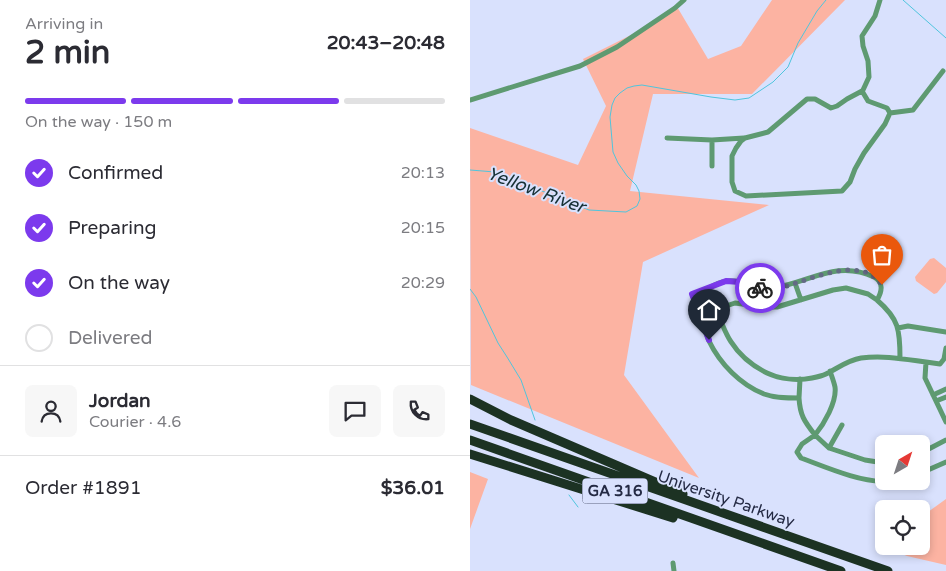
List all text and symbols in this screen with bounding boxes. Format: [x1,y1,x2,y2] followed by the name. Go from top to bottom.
[25,14,103,34] text: Arriving in
[327,32,445,54] text: 20:43–20:48
[25,34,110,72] text: 2 min
[25,112,172,132] text: On the way · 150 m
[25,159,53,187] icon: check
[68,162,163,184] text: Confirmed
[484,162,590,219] water label: Yellow River
[401,163,445,183] text: 20:13
[25,214,53,242] icon: check
[68,217,157,239] text: Preparing
[401,218,445,238] text: 20:15
[861,234,903,285] pin
[868,241,896,269] icon: bag
[735,263,785,313] courier
[25,269,53,297] icon: check
[68,272,170,294] text: On the way
[401,273,445,293] text: 20:29
[746,274,774,302] icon: bike
[688,289,730,340] pin
[695,296,723,324] icon: home
[68,327,153,349] text: Delivered
[25,385,77,437] button: person
[329,385,381,437] button: chat
[393,385,445,437] button: phone
[89,390,151,412] text: Jordan
[89,412,181,432] text: Courier · 4.6
[875,435,930,490] north arrow
[875,435,930,555] map controls
[655,466,798,532] street label: University Parkway
[25,477,142,499] text: Order #1891
[381,477,445,499] text: $36.01
[582,478,648,504] road number: GA 316
[875,500,930,555] button: locate

